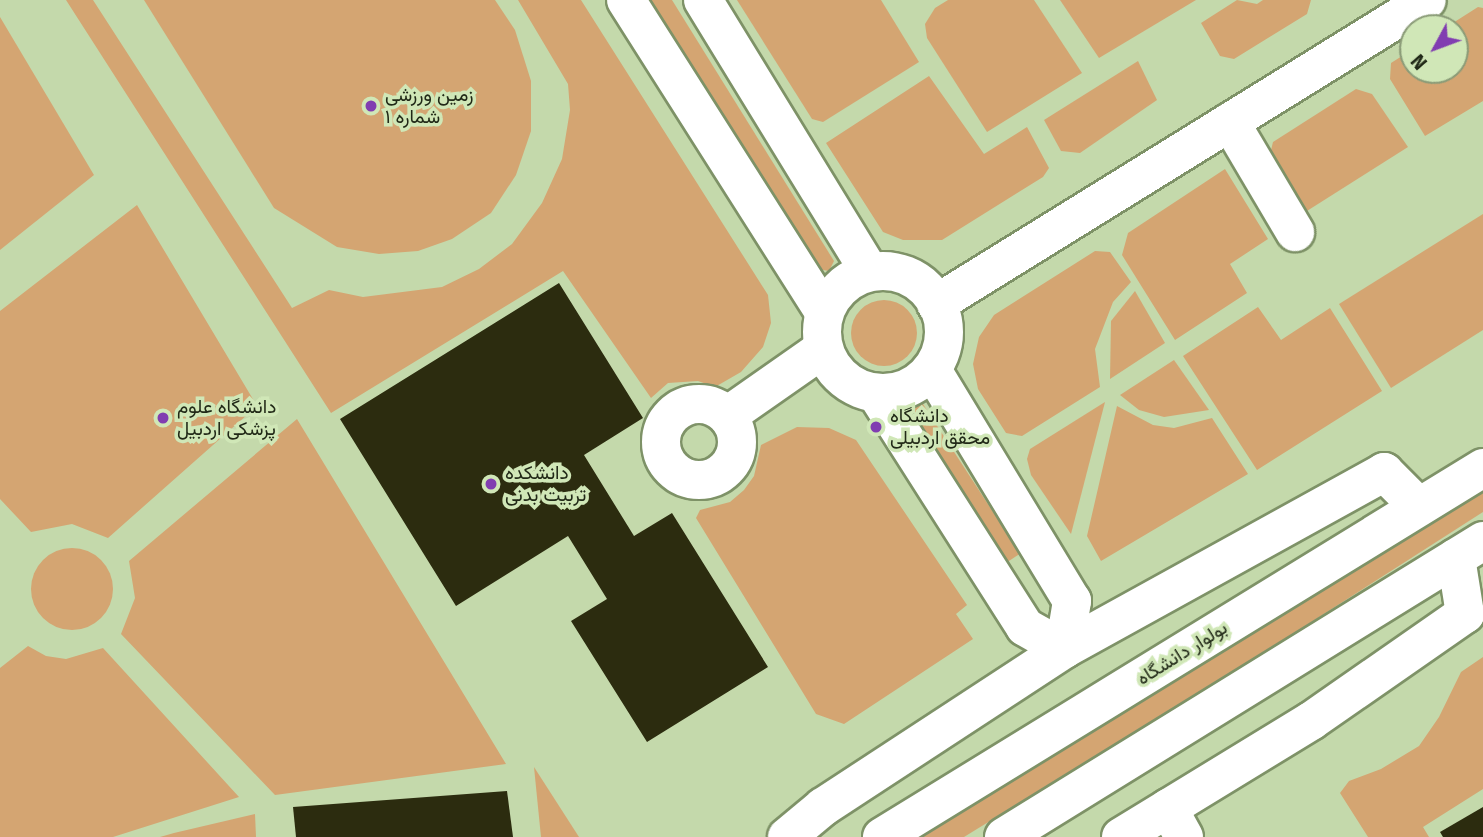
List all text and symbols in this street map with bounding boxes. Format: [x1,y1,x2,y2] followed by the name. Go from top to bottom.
[1399,14,1469,84] north arrow
[1406,49,1432,74] text: N
[385,84,473,128] place label: زمین ورزشی شماره ۱
[363,98,379,114] marker: زمین ورزشی شماره ۱
[177,396,276,440] place label: دانشگاه علوم پزشکی اردبیل
[890,405,990,449] place label: دانشگاه محقق اردبیلی
[155,410,171,426] marker: دانشگاه علوم پزشکی اردبیل
[868,419,884,435] marker: دانشگاه محقق اردبیلی
[505,462,586,506] place label: دانشکده تربیت بدنی
[483,476,499,492] marker: دانشکده تربیت بدنی
[1133,616,1231,690] street label: بولوار دانشگاه

